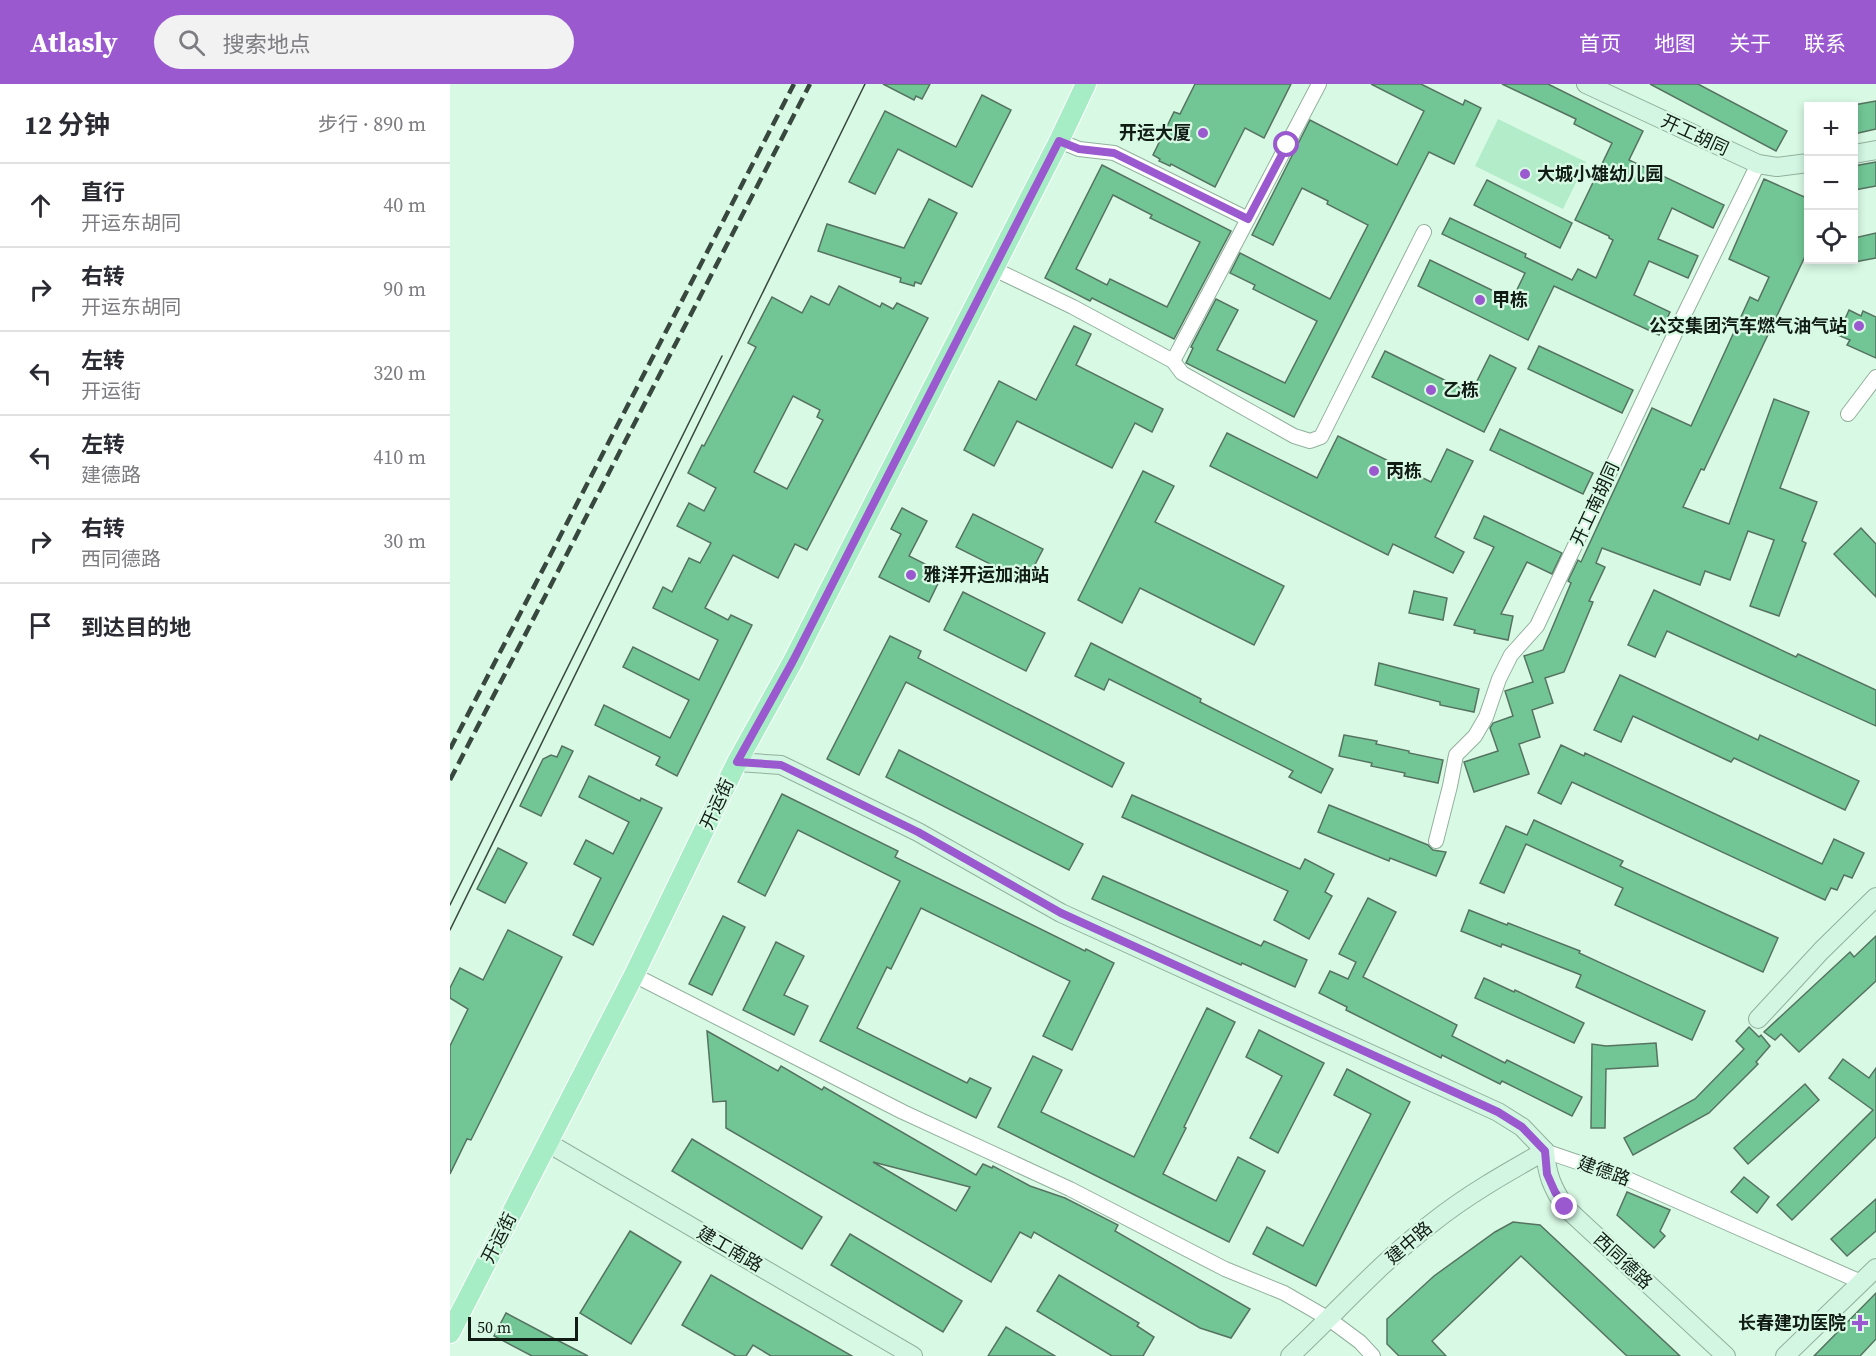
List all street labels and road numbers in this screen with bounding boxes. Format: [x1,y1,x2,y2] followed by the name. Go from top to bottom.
[1657,108,1733,161] street label: 开工胡同
[1564,458,1625,550] street label: 开工南胡同
[694,774,739,834] street label: 开运街
[1575,1150,1634,1192] street label: 建德路
[475,1208,522,1268] street label: 开运街
[1380,1215,1437,1270] street label: 建中路
[693,1220,768,1277] street label: 建工南路
[1588,1227,1658,1294] street label: 西同德路

